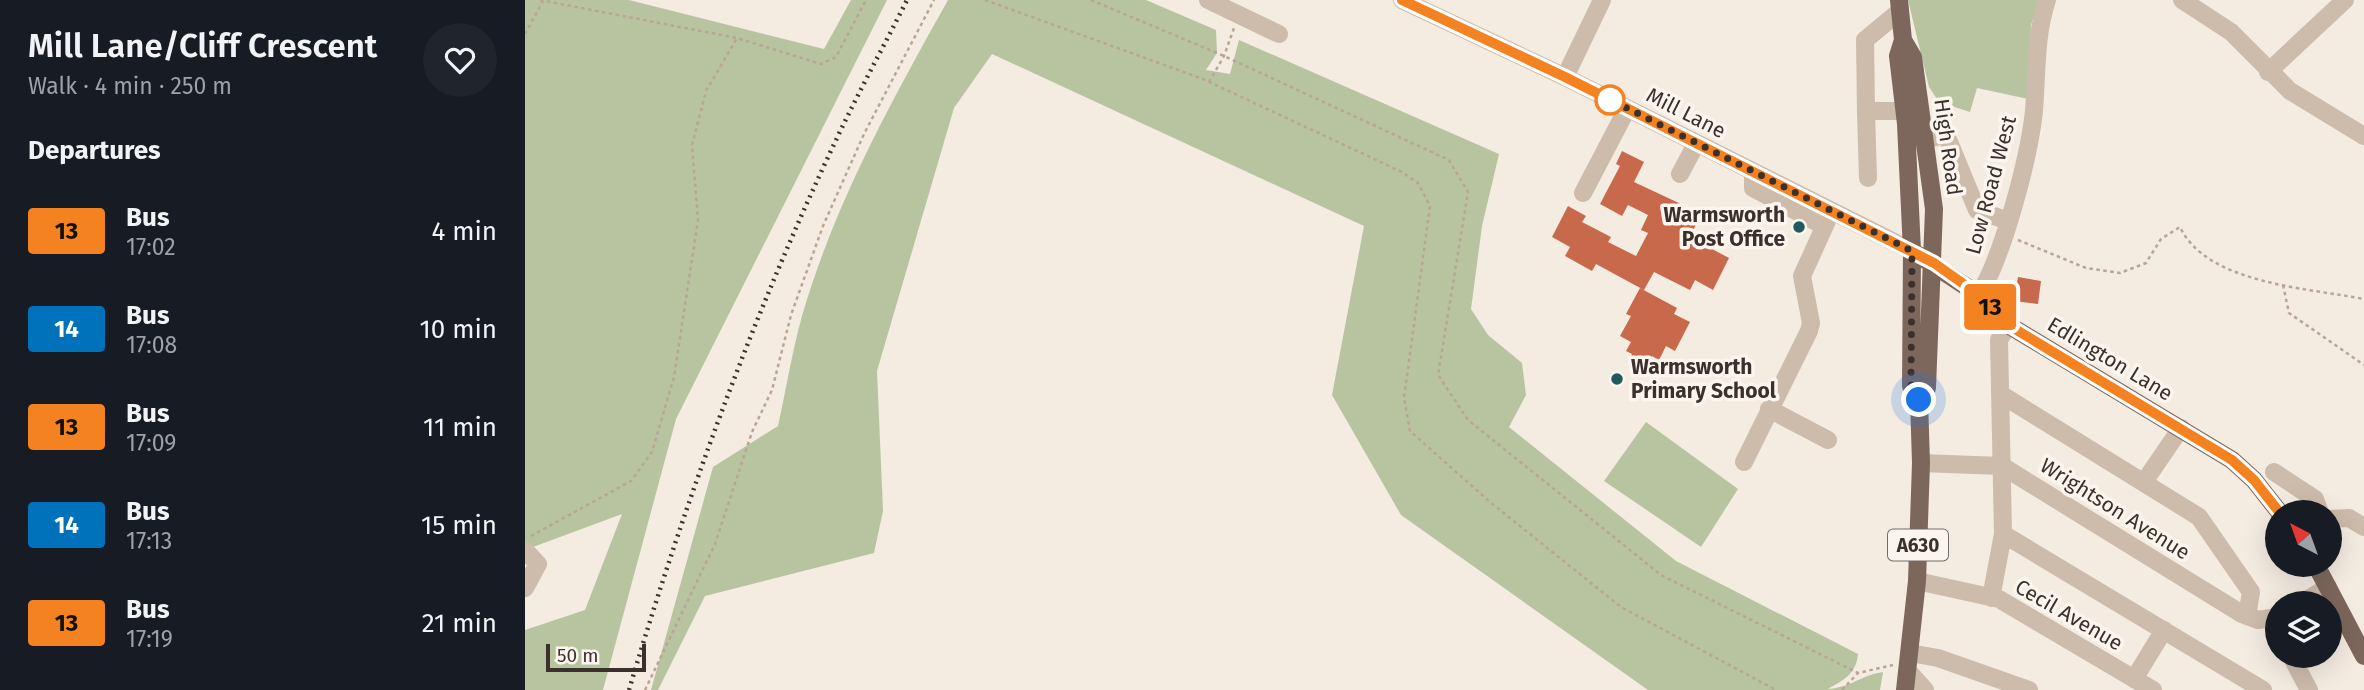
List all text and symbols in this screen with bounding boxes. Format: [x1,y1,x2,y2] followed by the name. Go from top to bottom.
[423,23,497,97] button: heart
[28,26,377,66] text: Mill Lane/Cliff Crescent
[28,72,232,100] text: Walk · 4 min · 250 m
[1642,82,1730,144] street label: Mill Lane
[1595,85,1625,115] unlabelled marker
[1928,97,1968,197] street label: High Road
[1960,112,2022,257] street label: Low Road West
[28,135,161,166] text: Departures
[126,202,169,233] text: Bus
[1664,202,1785,252] place label: Warmsworth Post Office
[431,216,497,247] text: 4 min
[55,217,78,245] text: 13
[1791,219,1807,235] marker: Warmsworth Post Office
[126,233,176,261] text: 17:02
[1959,284,2021,330] line badge: 13
[1978,293,2002,321] text: 13
[126,300,169,331] text: Bus
[2043,311,2177,407] street label: Edlington Lane
[419,314,497,345] text: 10 min
[54,315,79,343] text: 14
[126,331,177,359] text: 17:08
[1631,354,1777,404] place label: Warmsworth Primary School
[1609,371,1625,387] marker: Warmsworth Primary School
[1901,382,1936,417] your location
[126,398,169,429] text: Bus
[423,412,497,443] text: 11 min
[55,413,78,441] text: 13
[126,429,176,457] text: 17:09
[2035,452,2195,566] street label: Wrightson Avenue
[126,496,169,527] text: Bus
[2265,500,2341,578] north arrow
[2265,500,2342,668] map controls
[421,510,497,541] text: 15 min
[54,511,79,539] text: 14
[126,527,172,555] text: 17:13
[1888,530,1948,560] road number: A630
[2010,574,2128,656] street label: Cecil Avenue
[2265,591,2342,668] button: layers
[126,594,169,625] text: Bus
[422,608,497,639] text: 21 min
[55,609,78,637] text: 13
[126,625,173,653] text: 17:19
[546,641,646,673] scale bar
[557,644,598,667] text: 50 m

